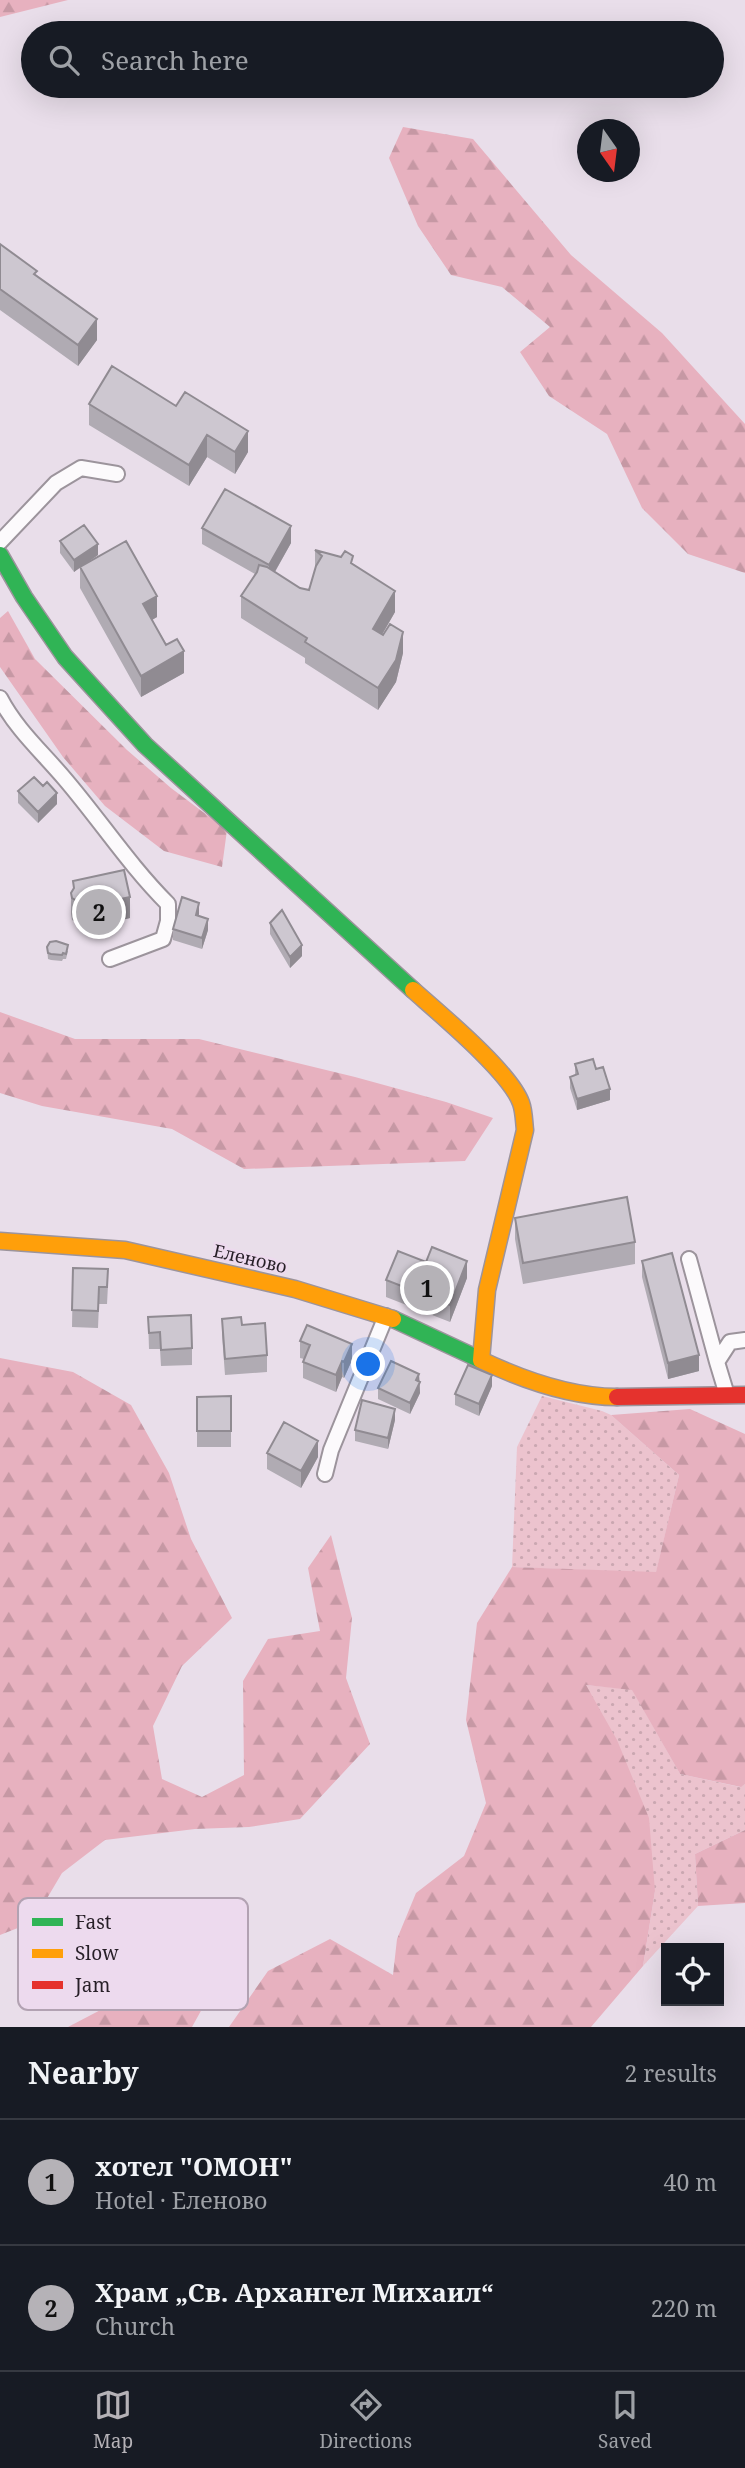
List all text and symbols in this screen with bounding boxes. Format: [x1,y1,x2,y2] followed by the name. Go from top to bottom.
[21,21,724,98] search box
[45,41,83,79] icon: search
[101,42,249,78] text: Search here
[577,119,640,182] north arrow
[76,886,122,938] pin: 2
[211,1238,289,1278] street label: Еленово
[404,1262,450,1314] pin: 1
[351,1347,385,1381] your location
[18,1898,248,2010] legend
[75,1909,112,1935] text: Fast
[75,1940,119,1966] text: Slow
[661,1943,724,2006] map controls
[661,1943,724,2006] button: locate
[74,1972,110,1998] text: Jam
[28,2052,139,2093] text: Nearby
[624,2057,717,2089] text: 2 results
[95,2148,293,2184] text: хотел "ОМОН"
[45,2166,58,2198] text: 1
[664,2166,717,2198] text: 40 m
[95,2184,267,2216] text: Hotel · Еленово
[95,2274,494,2310] text: Храм „Св. Архангел Михаил“
[45,2292,58,2324] text: 2
[651,2292,717,2324] text: 220 m
[95,2310,175,2342] text: Church
[93,2386,133,2454] tab: Map
[319,2386,412,2454] tab: Directions
[598,2386,652,2454] tab: Saved

